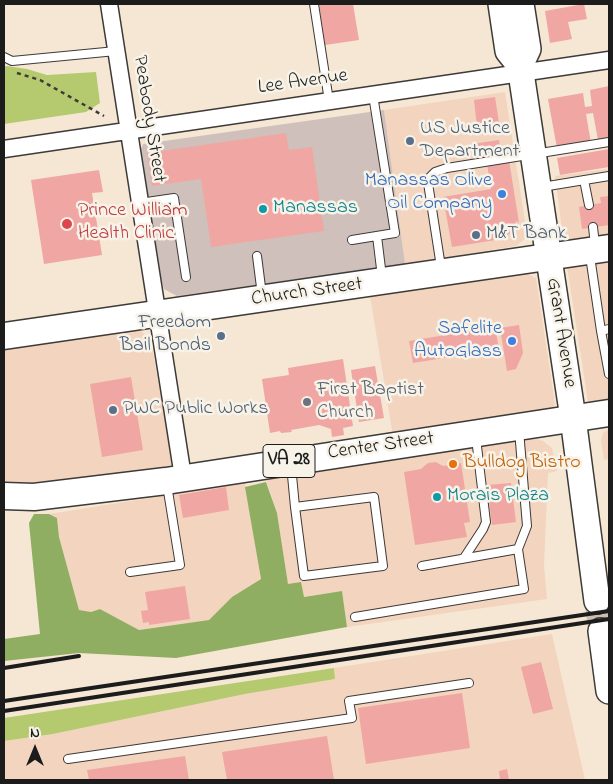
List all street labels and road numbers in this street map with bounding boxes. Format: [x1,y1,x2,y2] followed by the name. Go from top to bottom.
[126,53,170,185] street label: Peabody Street
[257,65,349,101] street label: Lee Avenue
[250,273,364,313] street label: Church Street
[539,276,581,390] street label: Grant Avenue
[326,428,436,466] street label: Center Street
[263,444,315,478] road number: VA 28

